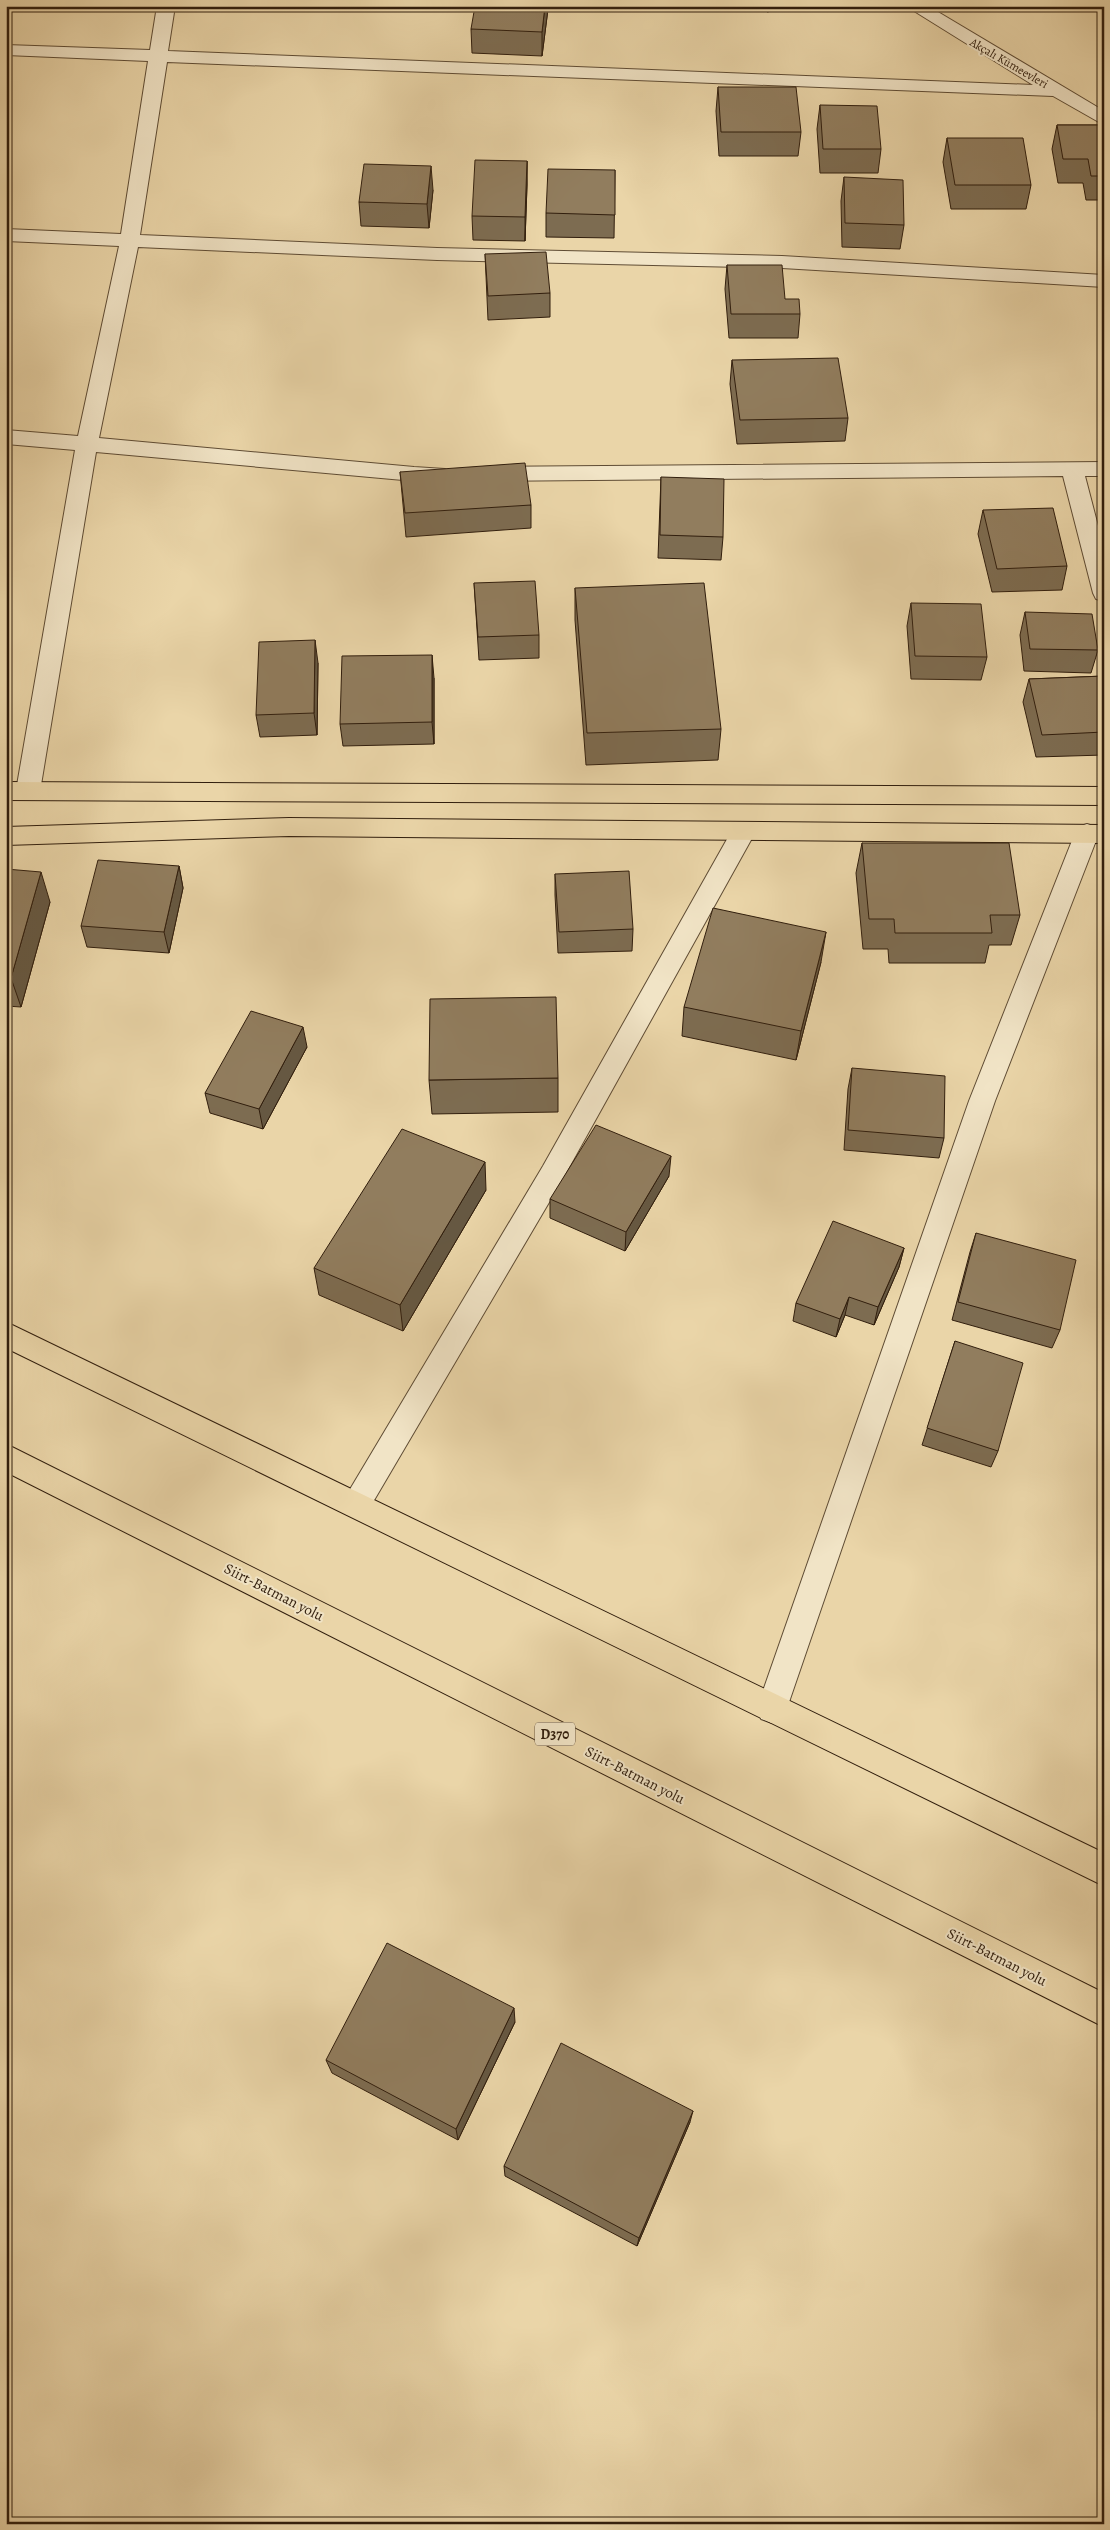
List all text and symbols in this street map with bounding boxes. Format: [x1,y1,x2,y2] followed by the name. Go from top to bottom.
[966,34,1051,92] street label: Akçalı Kümeevleri
[221,1558,328,1626] street label: Siirt-Batman yolu
[535,1722,575,1746] road number: D370
[582,1741,689,1809] street label: Siirt-Batman yolu
[944,1923,1051,1991] street label: Siirt-Batman yolu

